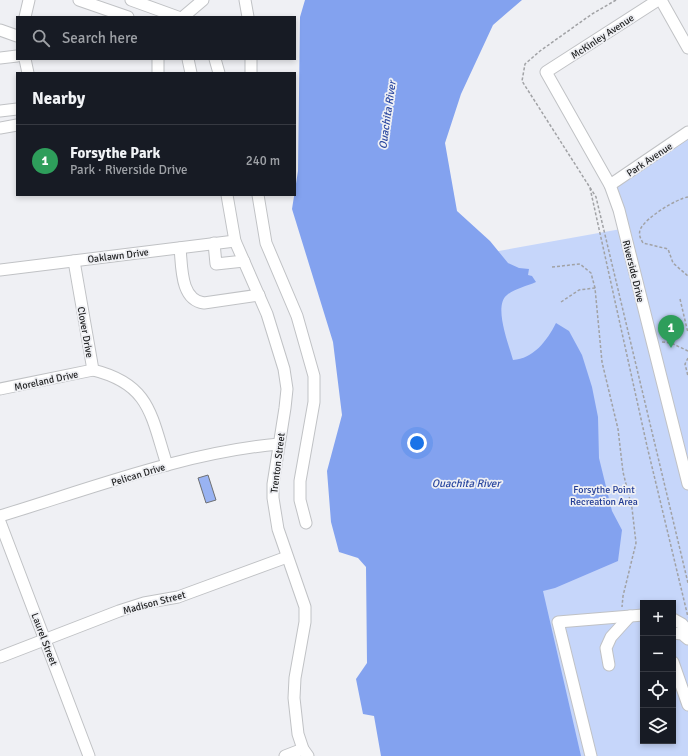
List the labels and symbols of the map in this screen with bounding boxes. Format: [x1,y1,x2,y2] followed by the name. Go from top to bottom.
[569,12,636,62] street label: McKinley Avenue
[376,78,399,150] water label: Ouachita River
[624,140,675,180] street label: Park Avenue
[620,239,647,304] street label: Riverside Drive
[87,246,149,266] street label: Oaklawn Drive
[75,306,95,359] street label: Clover Drive
[658,315,684,348] pin: 1
[13,368,79,394] street label: Moreland Drive
[268,432,288,494] street label: Trenton Street
[407,433,427,453] your location
[110,461,167,489] street label: Pelican Drive
[432,477,502,490] water label: Ouachita River
[570,484,638,508] park label: Forsythe Point Recreation Area
[122,589,187,617] street label: Madison Street
[29,611,60,668] street label: Laurel Street

